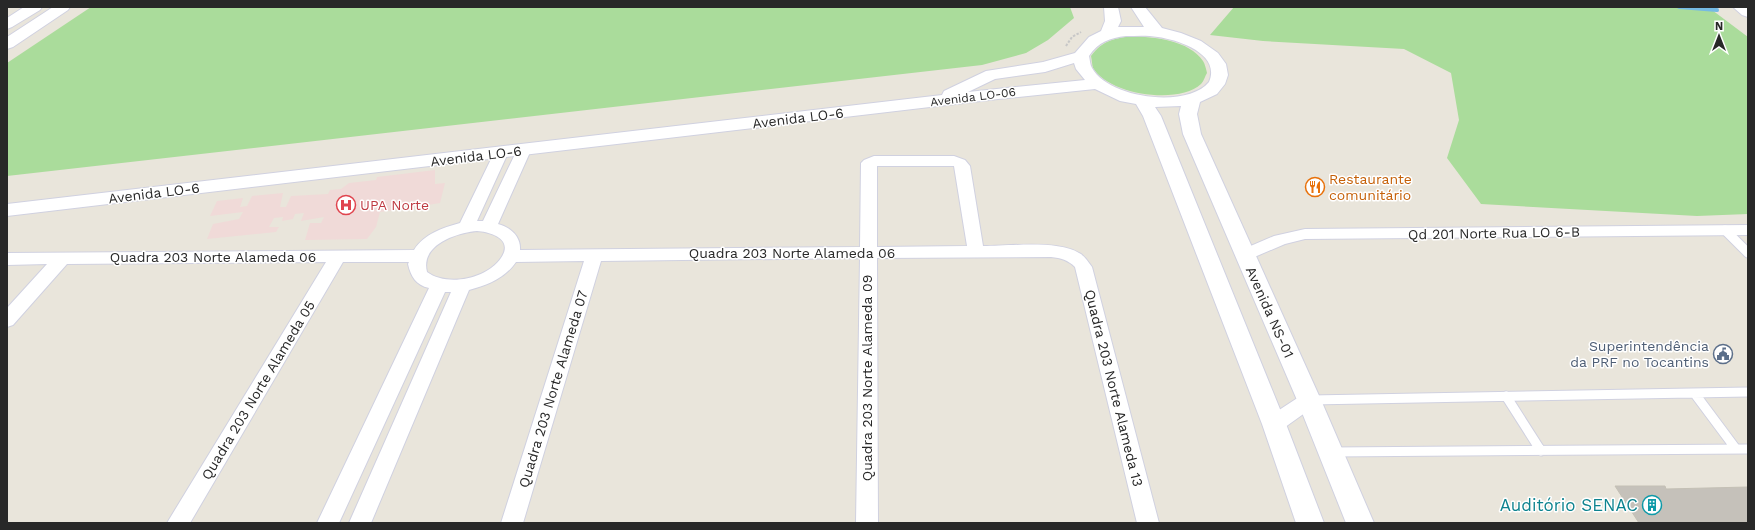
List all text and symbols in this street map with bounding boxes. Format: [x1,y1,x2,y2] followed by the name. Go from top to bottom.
[1699,16,1739,56] north arrow
[1715,20,1723,33] text: N
[929,85,1017,109] street label: Avenida LO-06
[751,104,845,132] street label: Avenida LO-6
[429,142,523,170] street label: Avenida LO-6
[1329,171,1412,203] place label: Restaurante comunitário
[1304,176,1326,198] restaurant icon: Restaurante comunitário
[107,179,201,207] street label: Avenida LO-6
[335,194,357,216] hospital icon: UPA Norte
[360,197,429,213] place label: UPA Norte
[1408,224,1580,242] street label: Qd 201 Norte Rua LO 6-B
[689,245,895,261] street label: Quadra 203 Norte Alameda 06
[110,249,316,265] street label: Quadra 203 Norte Alameda 06
[1243,264,1297,360] street label: Avenida NS-01
[859,275,875,481] street label: Quadra 203 Norte Alameda 09
[515,288,591,490] street label: Quadra 203 Norte Alameda 07
[1082,288,1146,488] street label: Quadra 203 Norte Alameda 13
[198,298,318,482] street label: Quadra 203 Norte Alameda 05
[1570,338,1709,370] place label: Superintendência da PRF no Tocantins
[1712,343,1734,365] public building icon: Superintendência da PRF no Tocantins
[1641,494,1663,516] building icon: Auditório SENAC
[1500,495,1638,515] place label: Auditório SENAC

